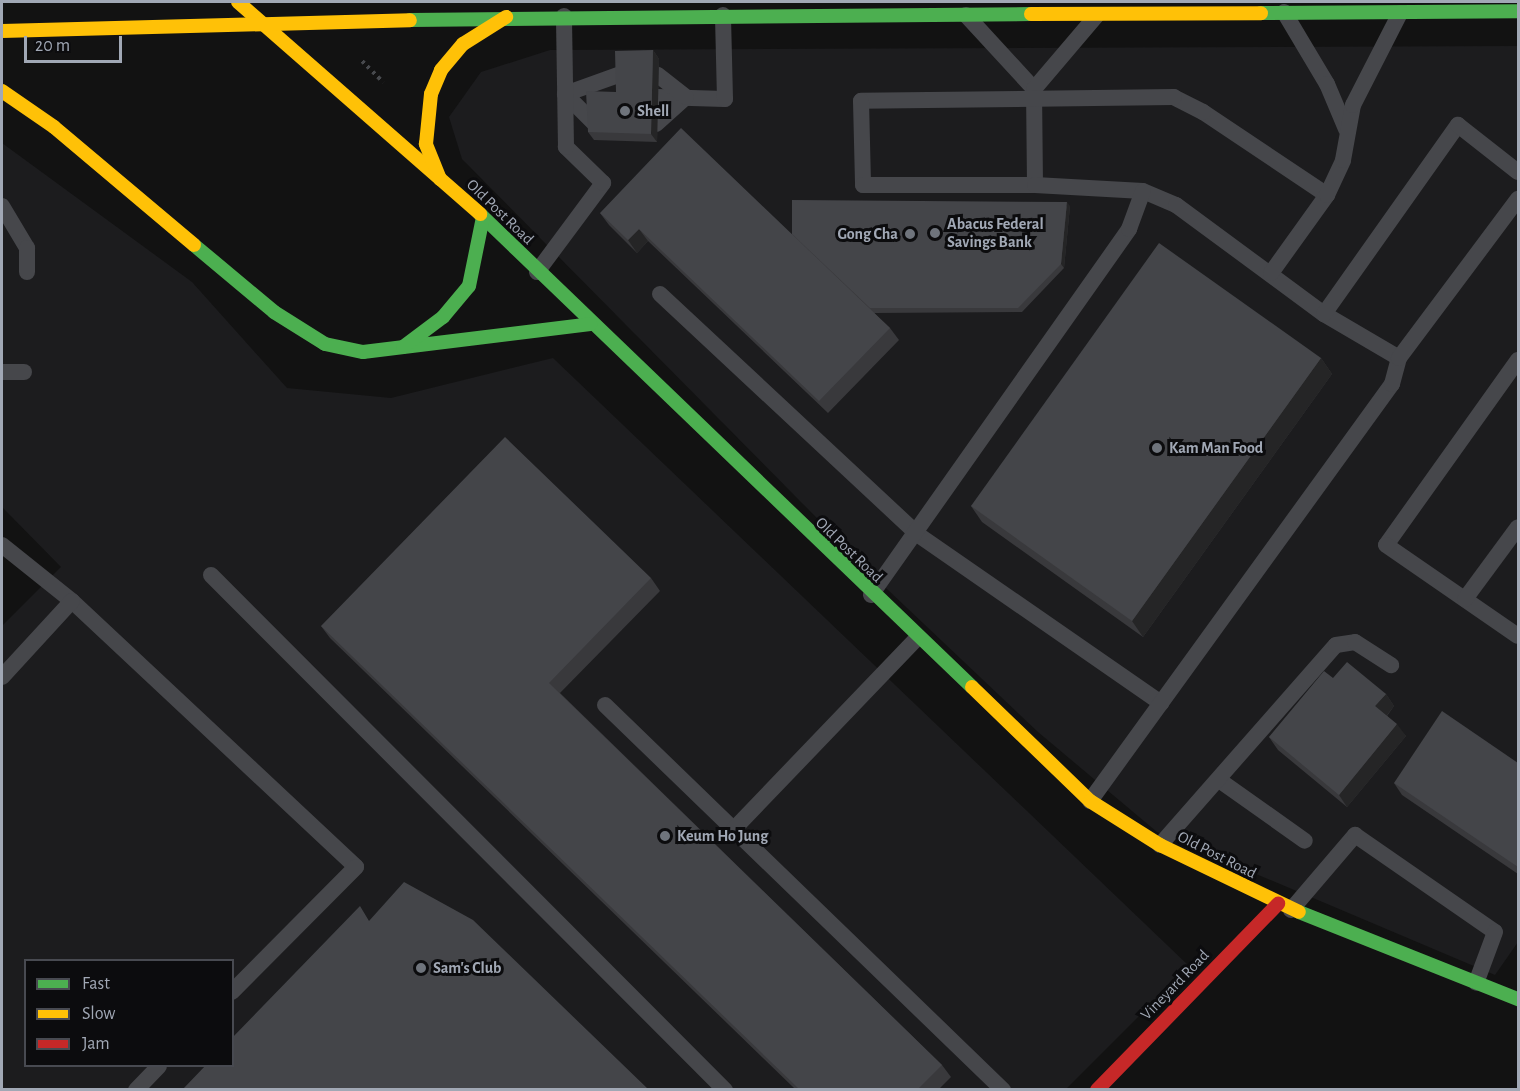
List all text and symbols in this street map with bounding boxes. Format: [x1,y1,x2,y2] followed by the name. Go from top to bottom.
[27,24,124,62] scale bar
[35,37,70,55] text: 20 m
[637,101,669,121] place label: Shell
[618,104,632,118] marker: Shell
[462,175,538,249] street label: Old Post Road
[947,214,1044,252] place label: Abacus Federal Savings Bank
[837,224,898,244] place label: Gong Cha
[928,226,942,240] marker: Abacus Federal Savings Bank
[903,227,917,241] marker: Gong Cha
[1169,438,1263,458] place label: Kam Man Food
[1150,441,1164,455] marker: Kam Man Food
[811,513,887,587] street label: Old Post Road
[677,826,768,846] place label: Keum Ho Jung
[1174,827,1260,883] street label: Old Post Road
[658,829,672,843] marker: Keum Ho Jung
[1137,946,1213,1024] street label: Vineyard Road
[433,958,501,978] place label: Sam's Club
[24,959,234,1067] legend
[414,961,428,975] marker: Sam's Club
[82,975,110,993] text: Fast
[82,1005,115,1023] text: Slow
[82,1035,110,1053] text: Jam

